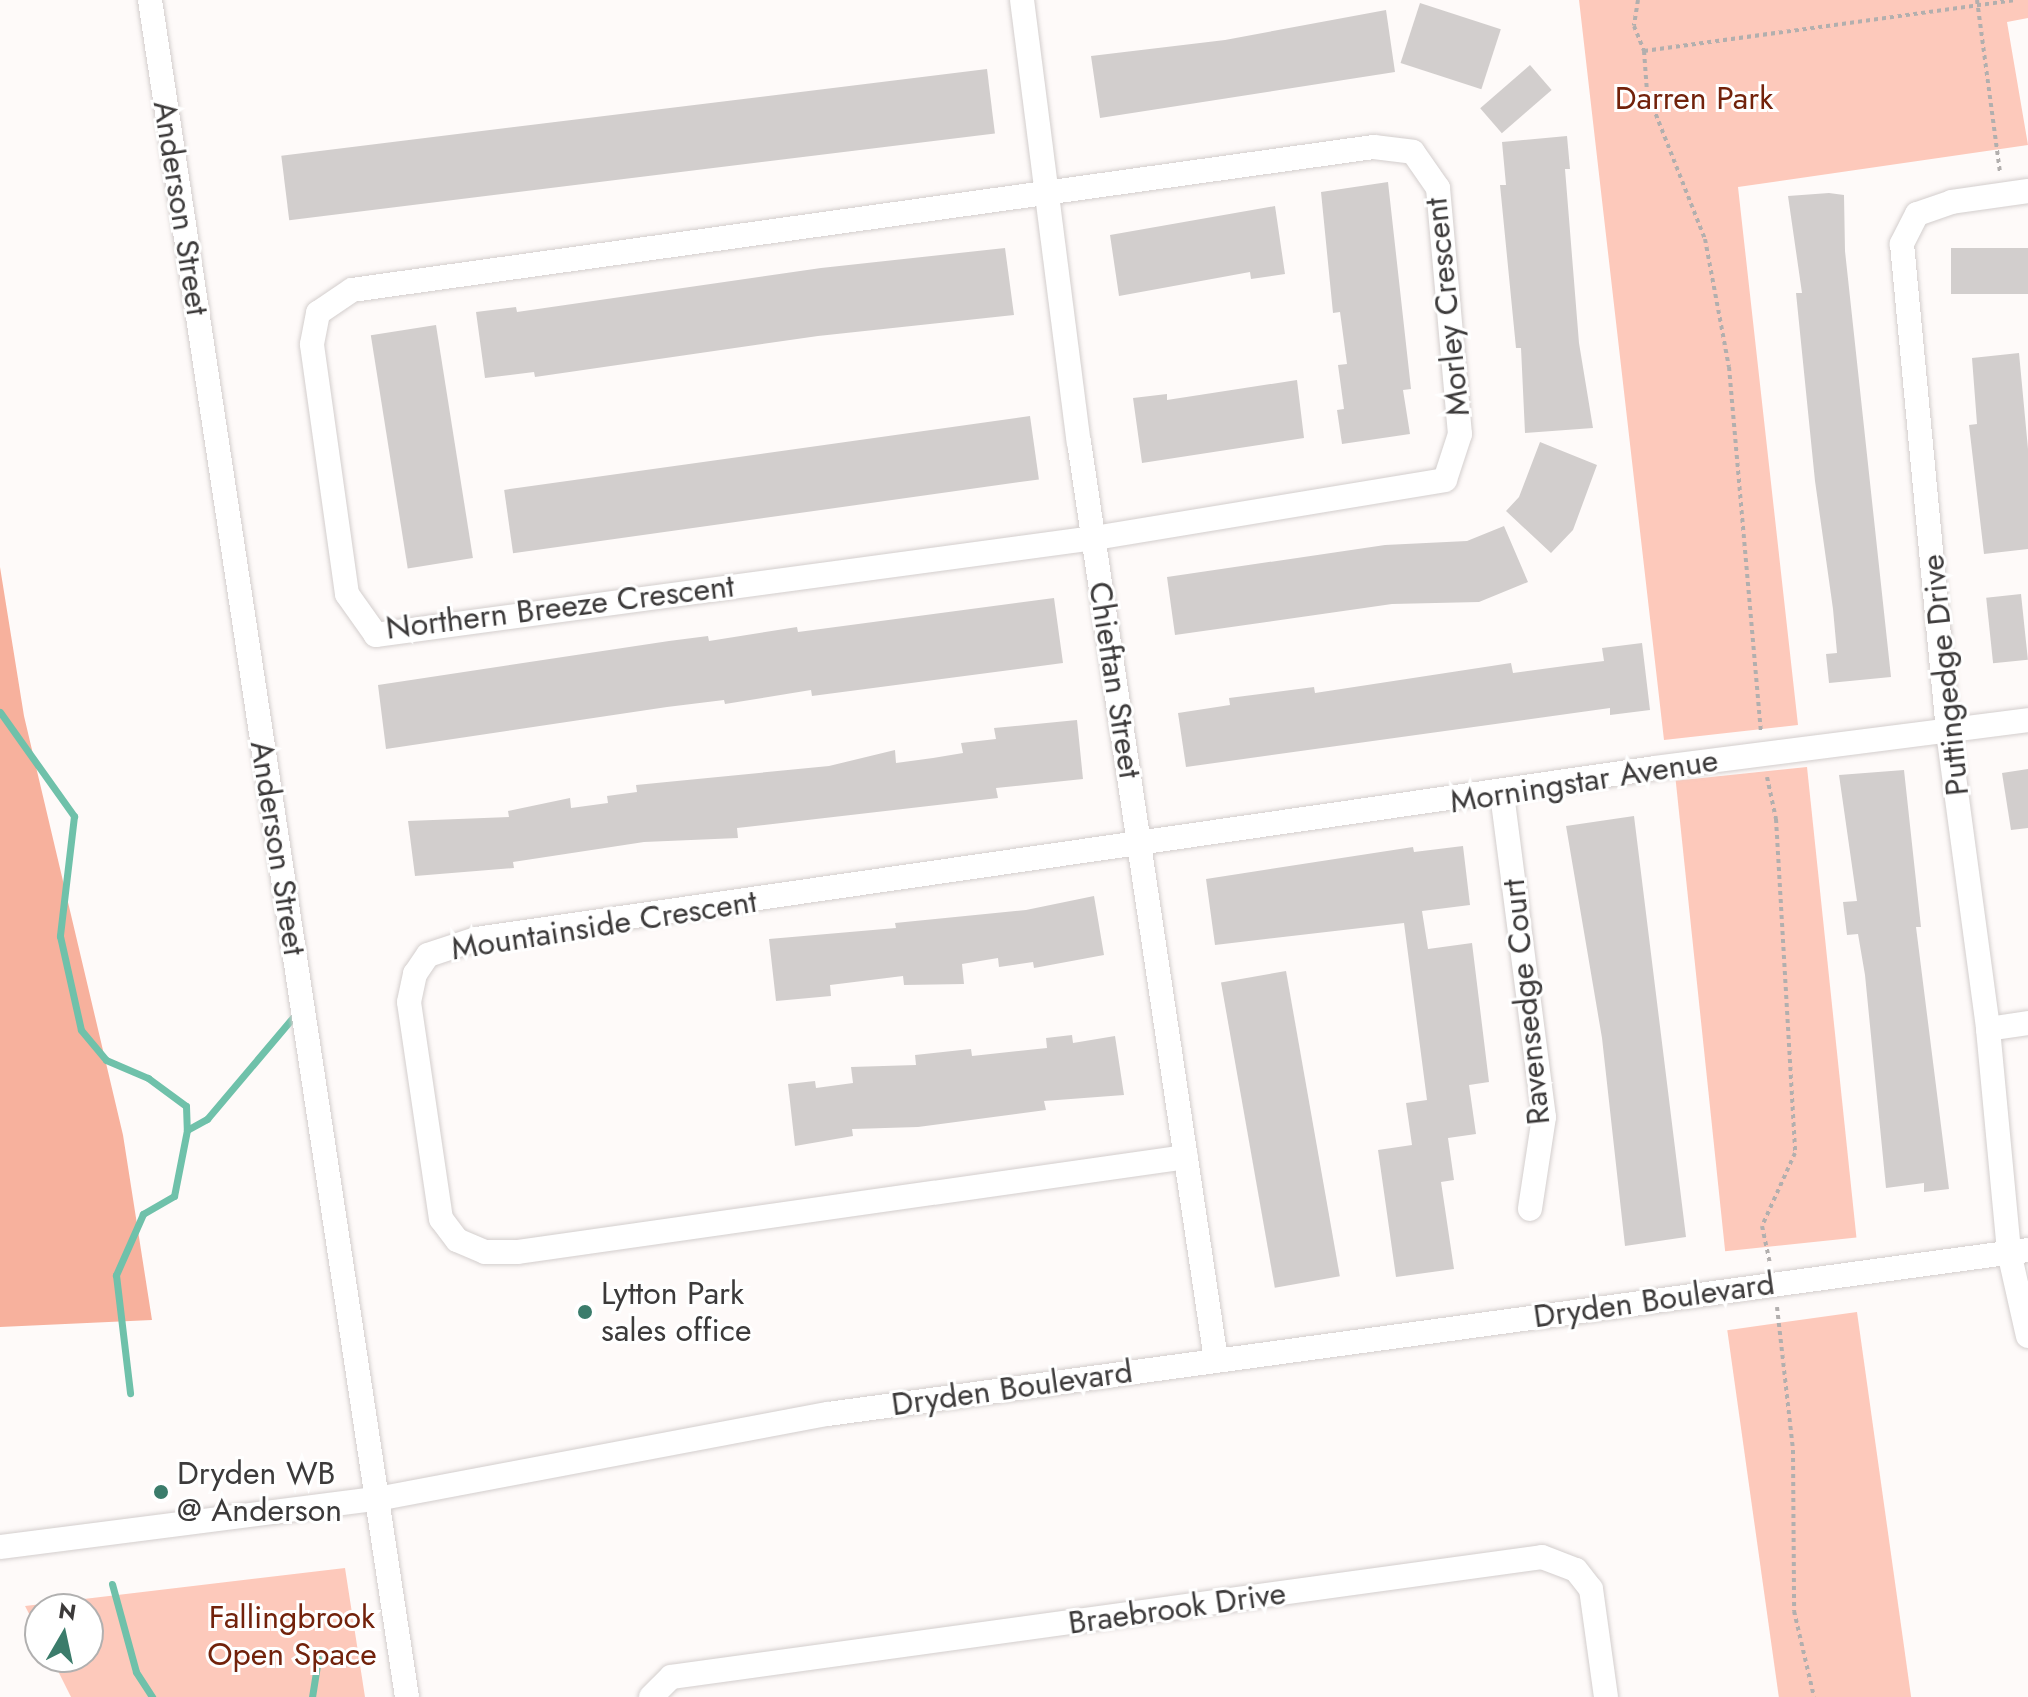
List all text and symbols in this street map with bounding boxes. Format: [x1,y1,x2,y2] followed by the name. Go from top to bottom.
[1615,79,1773,117] park label: Darren Park
[145,98,217,318] street label: Anderson Street
[1416,196,1478,418] street label: Morley Crescent
[1913,552,1977,798] street label: Puttingedge Drive
[384,567,736,647] street label: Northern Breeze Crescent
[1081,579,1149,781] street label: Chieftan Street
[242,738,314,958] street label: Anderson Street
[1447,741,1721,821] street label: Morningstar Avenue
[1494,877,1558,1127] street label: Ravensedge Court
[449,882,759,968] street label: Mountainside Crescent
[1531,1264,1777,1336] street label: Dryden Boulevard
[601,1275,751,1350] place label: Lytton Park sales office
[576,1303,594,1321] marker: Lytton Park sales office
[889,1352,1135,1424] street label: Dryden Boulevard
[177,1455,342,1530] place label: Dryden WB @ Anderson
[152,1483,170,1501] marker: Dryden WB @ Anderson
[1066,1574,1288,1642] street label: Braebrook Drive
[24,1593,104,1673] north arrow
[56,1594,79,1628] text: N
[207,1599,377,1674] park label: Fallingbrook Open Space

